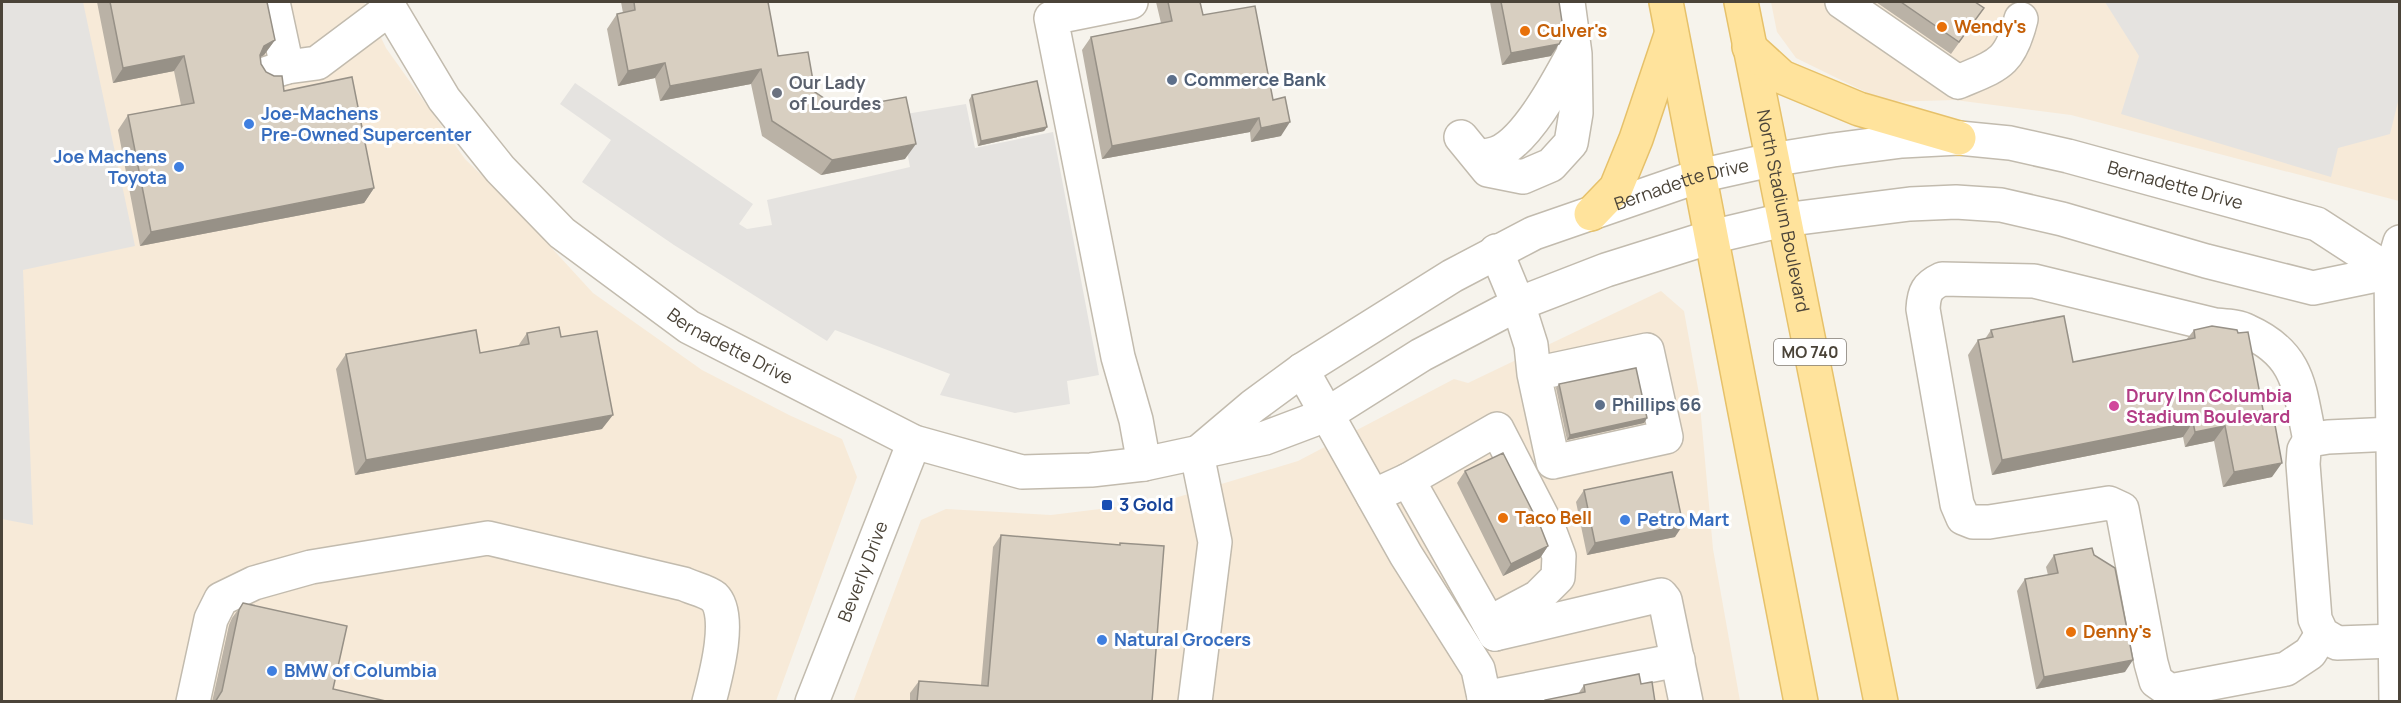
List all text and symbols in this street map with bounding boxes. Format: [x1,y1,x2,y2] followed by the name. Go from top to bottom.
[1954,14,2027,38] place label: Wendy's
[1537,18,1607,42] place label: Culver's
[1935,20,1949,34] marker: Wendy's
[1518,24,1532,38] marker: Culver's
[1184,67,1327,91] place label: Commerce Bank
[789,70,881,115] place label: Our Lady of Lourdes
[1165,73,1179,87] marker: Commerce Bank
[770,86,784,100] marker: Our Lady of Lourdes
[261,101,472,146] place label: Joe-Machens Pre-Owned Supercenter
[1752,107,1816,314] street label: North Stadium Boulevard
[242,117,256,131] marker: Joe-Machens Pre-Owned Supercenter
[53,144,167,189] place label: Joe Machens Toyota
[1611,152,1751,215] street label: Bernadette Drive
[2105,154,2246,214] street label: Bernadette Drive
[172,160,186,174] marker: Joe Machens Toyota
[663,302,797,389] street label: Bernadette Drive
[1774,339,1846,365] road number: MO 740
[2126,383,2292,428] place label: Drury Inn Columbia Stadium Boulevard
[1612,392,1702,416] place label: Phillips 66
[1593,398,1607,412] marker: Phillips 66
[2107,399,2121,413] marker: Drury Inn Columbia Stadium Boulevard
[1119,492,1174,516] place label: 3 Gold
[1100,498,1114,512] marker: 3 Gold
[1515,505,1592,529] place label: Taco Bell
[1637,507,1729,531] place label: Petro Mart
[1496,511,1510,525] marker: Taco Bell
[1618,513,1632,527] marker: Petro Mart
[832,517,893,625] street label: Beverly Drive
[2083,619,2152,643] place label: Denny's
[2064,625,2078,639] marker: Denny's
[1114,627,1251,651] place label: Natural Grocers
[1095,633,1109,647] marker: Natural Grocers
[284,658,437,682] place label: BMW of Columbia
[265,664,279,678] marker: BMW of Columbia

